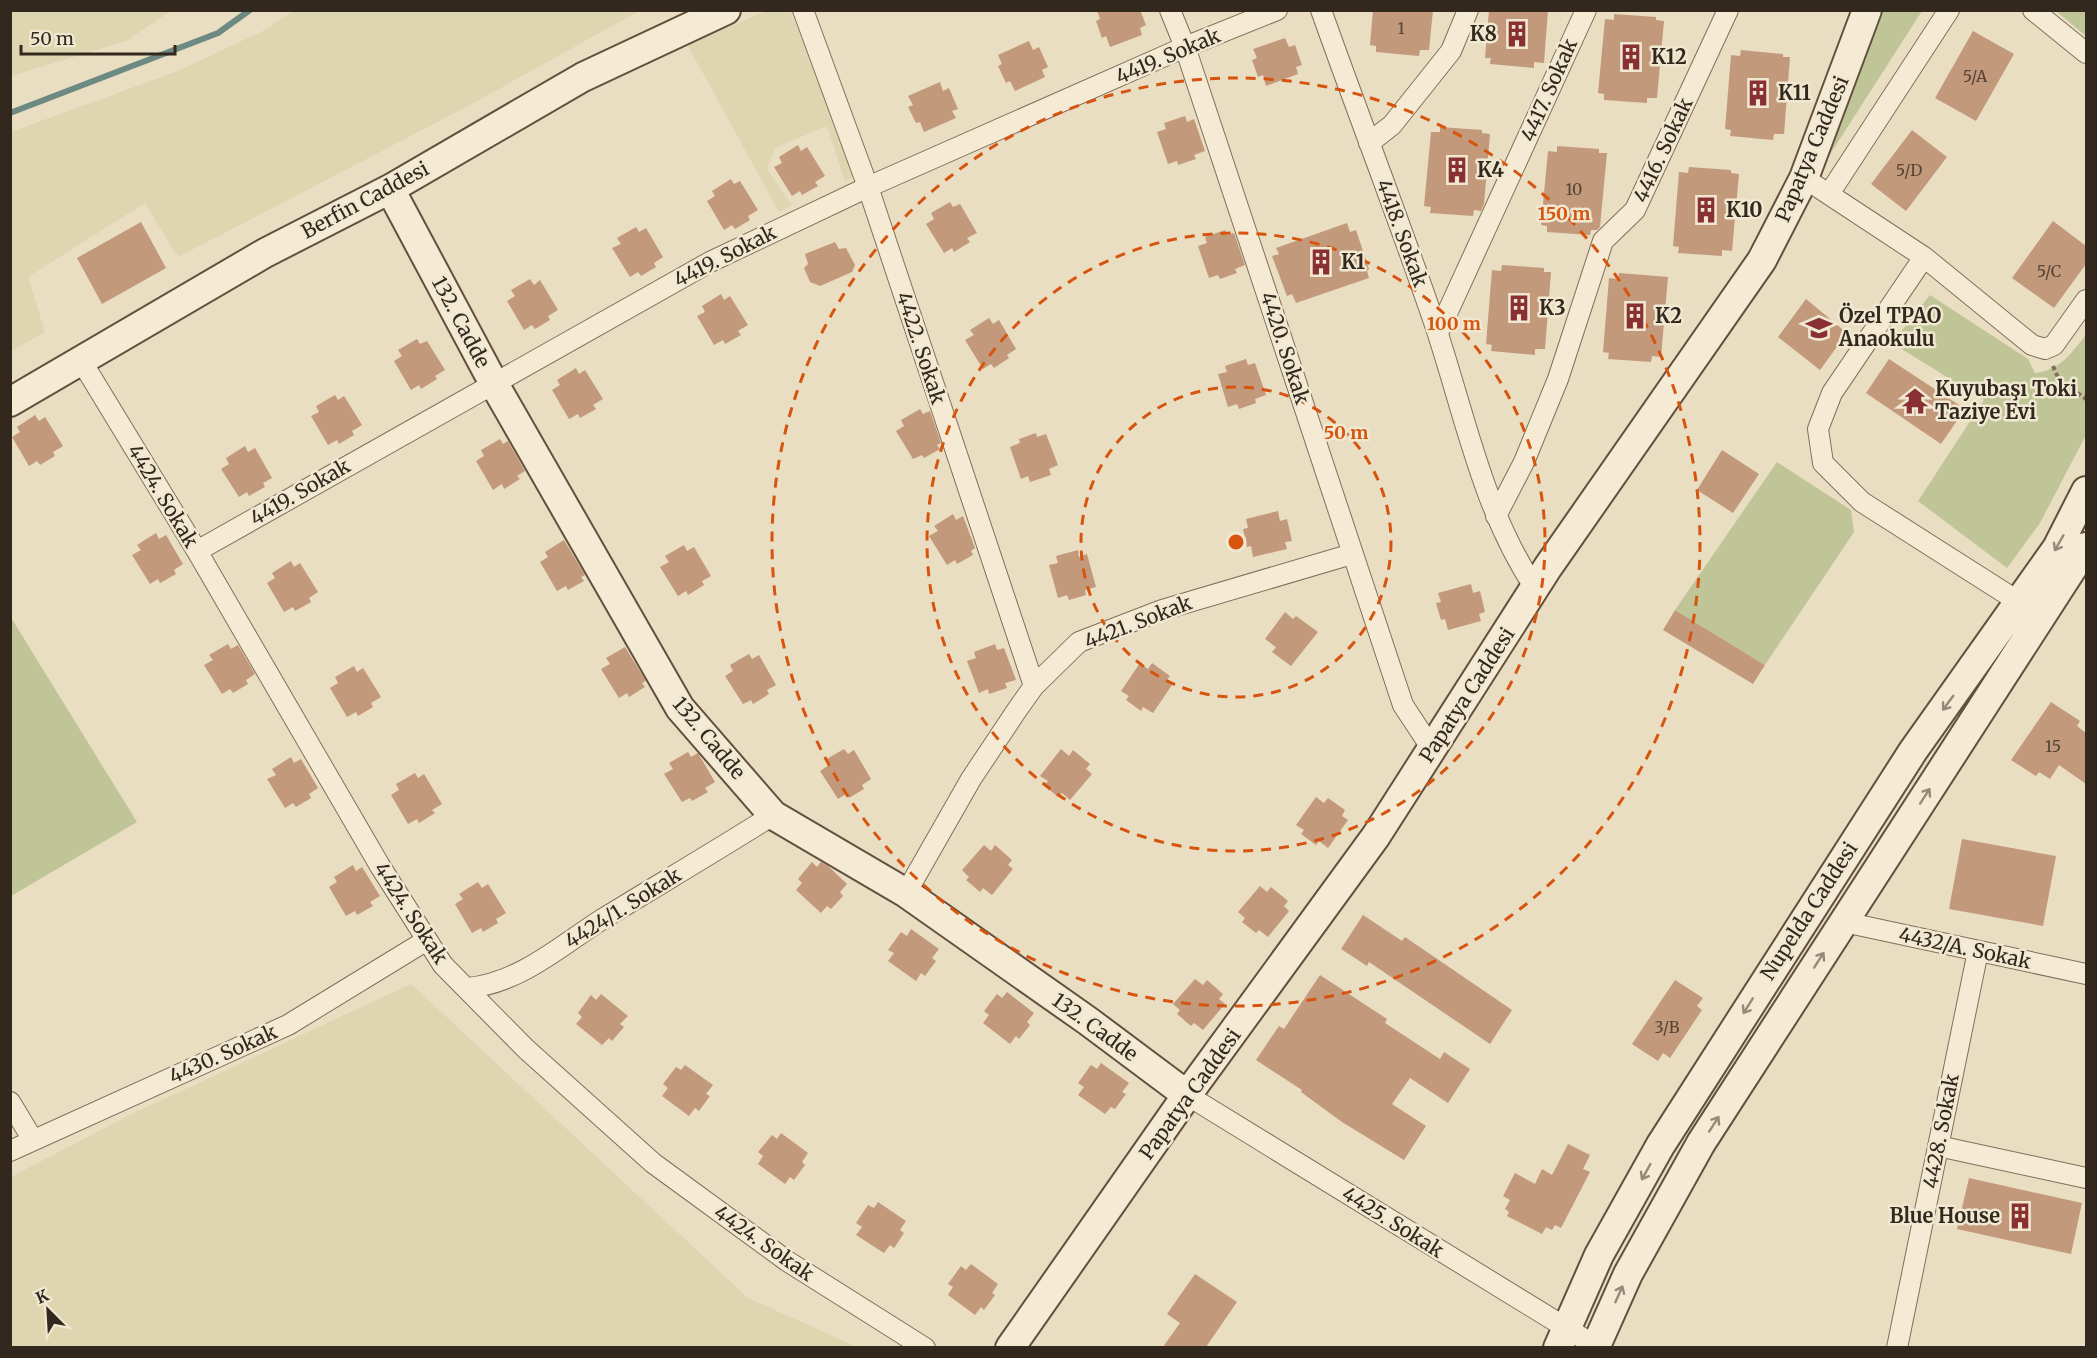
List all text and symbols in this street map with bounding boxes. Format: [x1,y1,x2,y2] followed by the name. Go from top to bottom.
[21,18,176,56] scale bar
[1397,18,1405,38] house number: 1
[1502,19,1532,49] building icon: K8
[1470,21,1497,46] place label: K8
[1112,22,1224,89] street label: 4419. Sokak
[30,27,74,50] text: 50 m
[1515,34,1582,145] street label: 4417. Sokak
[1616,42,1646,72] building icon: K12
[1651,44,1687,69] place label: K12
[1963,66,1988,86] house number: 5/A
[1770,72,1854,226] street label: Papatya Caddesi
[1743,78,1773,108] building icon: K11
[1778,80,1811,105] place label: K11
[1627,93,1698,206] street label: 4416. Sokak
[297,155,433,244] street label: Berfin Caddesi
[1442,155,1472,185] building icon: K4
[1477,157,1504,182] place label: K4
[1896,160,1922,180] house number: 5/D
[1371,176,1434,290] street label: 4418. Sokak
[1566,179,1582,199] house number: 10
[1691,195,1721,225] building icon: K10
[1726,197,1763,222] place label: K10
[1538,202,1590,225] text: 150 m
[670,219,780,292] street label: 4419. Sokak
[1306,247,1336,277] building icon: K1
[1341,249,1365,274] place label: K1
[2037,261,2061,281] house number: 5/C
[427,272,496,372] street label: 132. Cadde
[892,289,951,407] street label: 4422. Sokak
[1256,289,1315,407] street label: 4420. Sokak
[1504,293,1534,323] building icon: K3
[1539,295,1566,320] place label: K3
[1620,301,1650,331] building icon: K2
[1838,302,1941,351] place label: Özel TPAO Anaokulu
[1655,303,1682,328] place label: K2
[1427,312,1481,335] text: 100 m
[1804,313,1834,343] school or university icon: Özel TPAO Anaokulu
[1935,376,2077,424] place label: Kuyubaşı Toki Taziye Evi
[1900,386,1930,416] temple icon: Kuyubaşı Toki Taziye Evi
[1324,421,1368,444] text: 50 m
[123,439,204,552] street label: 4424. Sokak
[245,453,354,530] street label: 4419. Sokak
[1226,532,1246,552] centre of rings
[2053,534,2065,551] one-way arrow
[1080,589,1195,653] street label: 4421. Sokak
[1414,622,1520,767] street label: Papatya Caddesi
[668,691,751,784] street label: 132. Cadde
[1942,694,1954,710] one-way arrow
[2045,736,2061,756] house number: 15
[1920,788,1932,805] one-way arrow
[1755,837,1863,984] street label: Nupelda Caddesi
[369,857,454,969] street label: 4424. Sokak
[560,862,686,953] street label: 4424/1. Sokak
[1897,921,2034,974] street label: 4432/A. Sokak
[1814,952,1826,969] one-way arrow
[1048,987,1143,1066] street label: 132. Cadde
[1742,997,1754,1014] one-way arrow
[1654,1017,1680,1037] house number: 3/B
[165,1018,281,1088] street label: 4430. Sokak
[1134,1023,1246,1164] street label: Papatya Caddesi
[1917,1071,1964,1190] street label: 4428. Sokak
[1707,1115,1720,1132] one-way arrow
[1640,1163,1652,1180] one-way arrow
[1338,1181,1449,1263] street label: 4425. Sokak
[710,1199,819,1286] street label: 4424. Sokak
[2005,1201,2035,1231] building icon: Blue House
[1890,1203,2000,1228] place label: Blue House
[18,1280,78,1340] north arrow
[32,1285,51,1308] text: K
[1614,1285,1625,1304] one-way arrow

